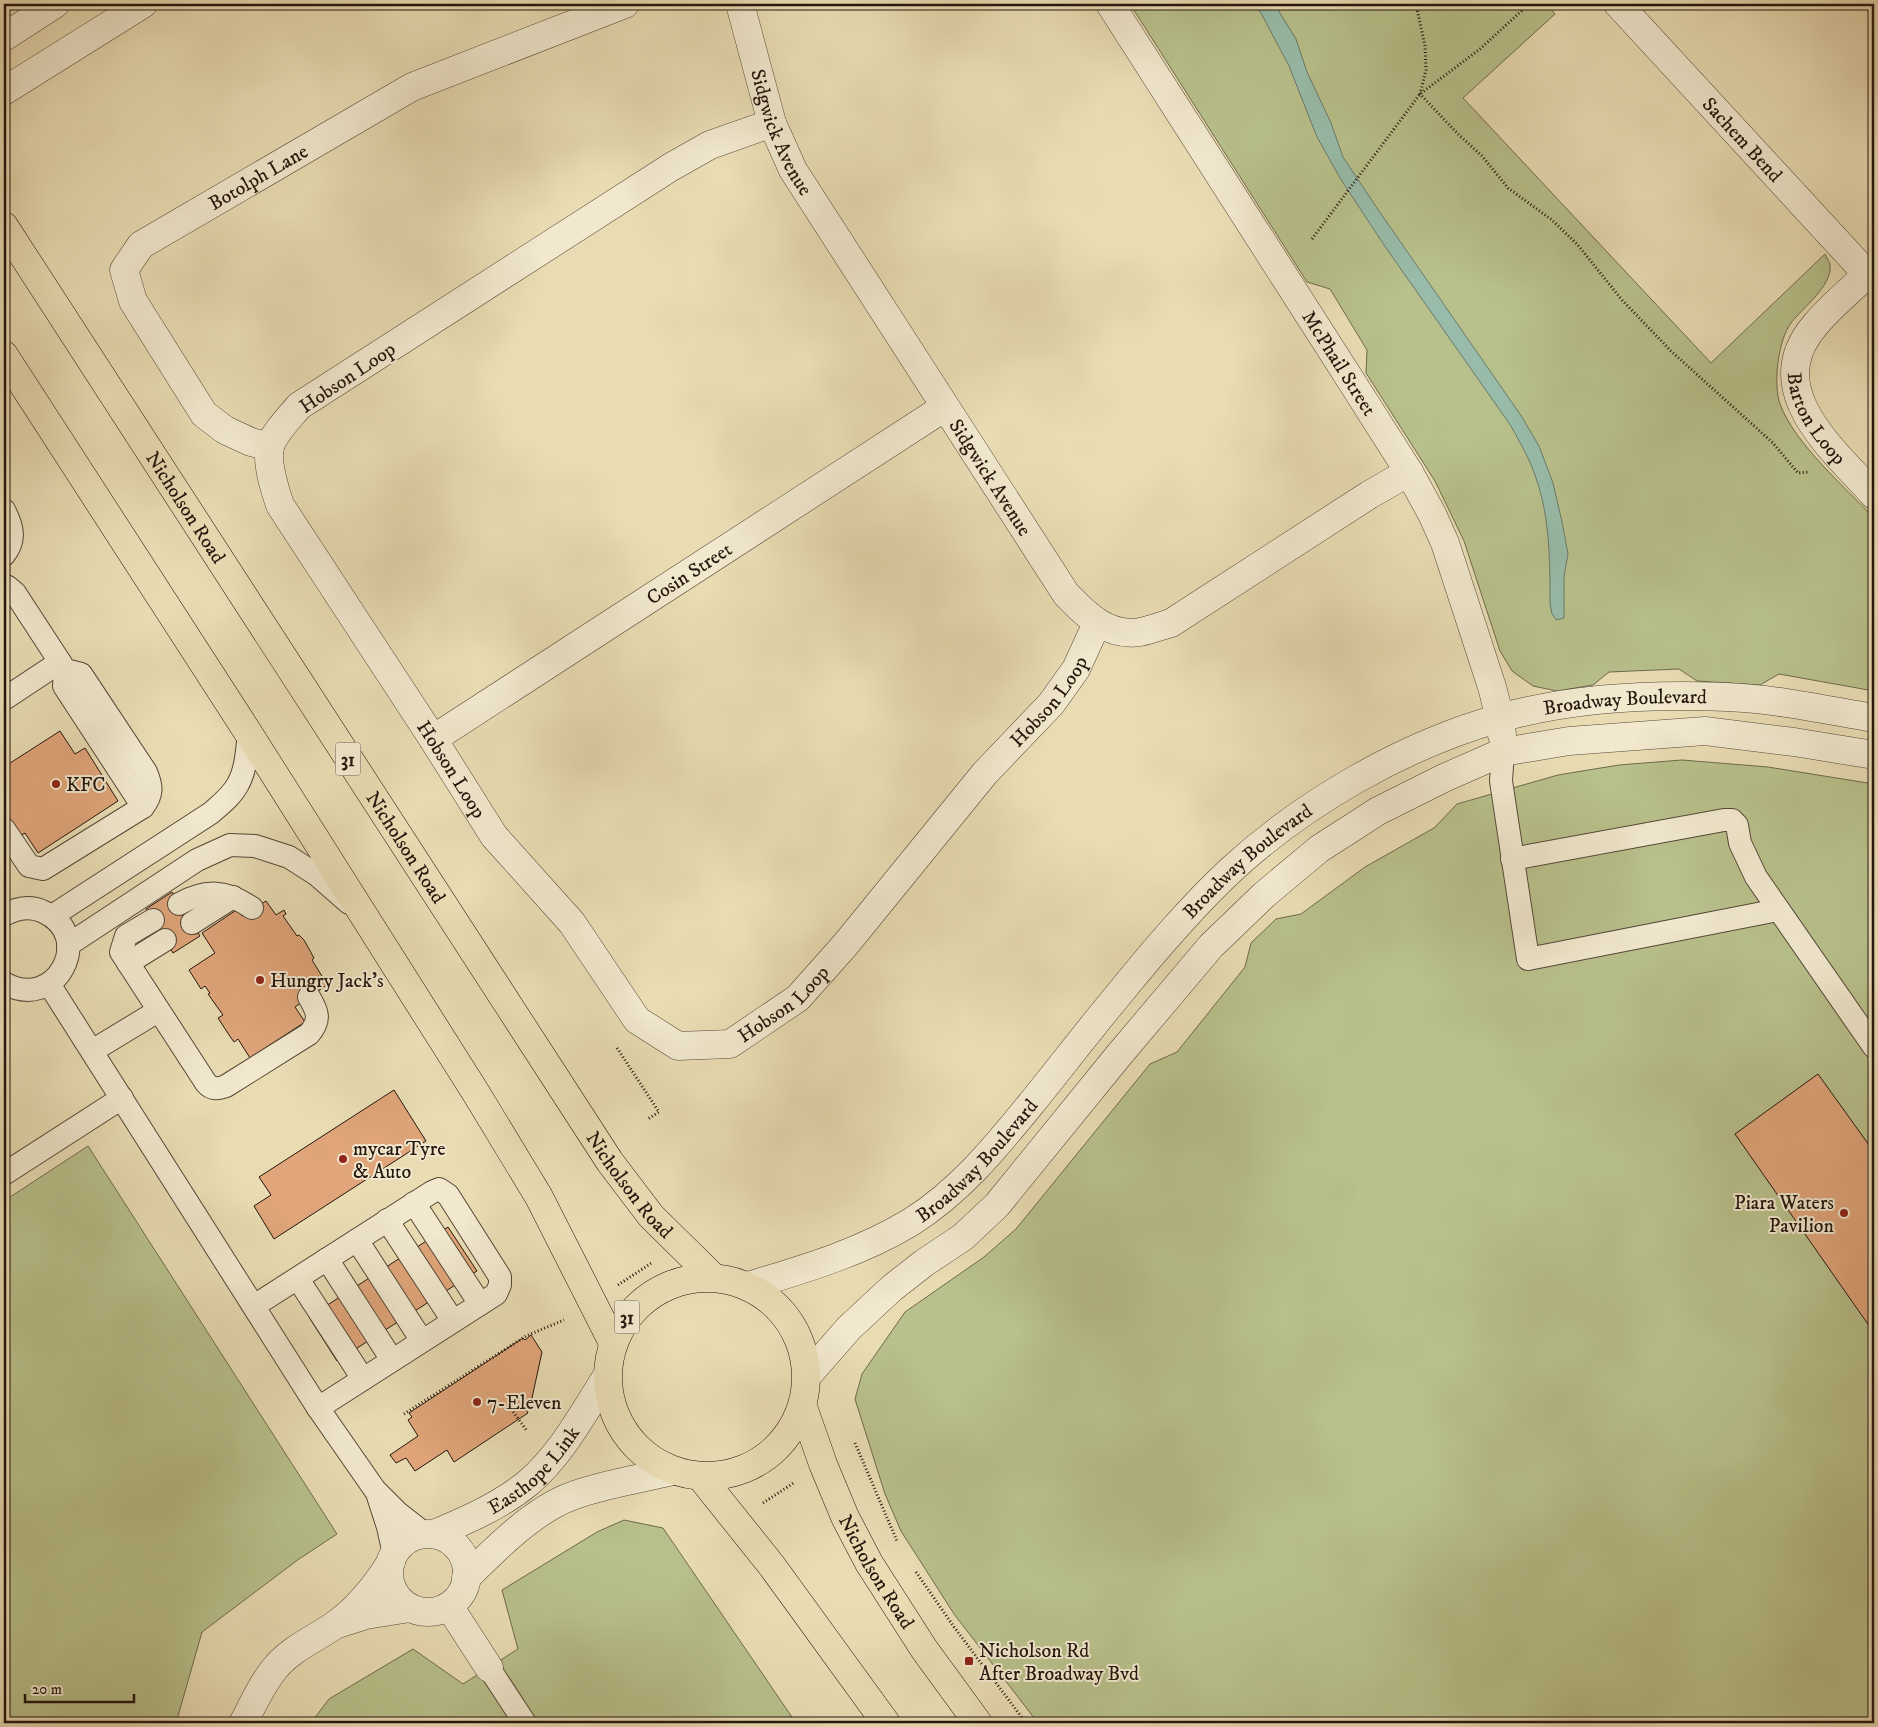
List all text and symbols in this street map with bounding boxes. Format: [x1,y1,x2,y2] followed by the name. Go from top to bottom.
[744,67,817,201] street label: Sidgwick Avenue
[1696,92,1787,188] street label: Sachem Bend
[205,139,313,217] street label: Botolph Lane
[1295,306,1381,421] street label: McPhail Street
[295,337,401,420] street label: Hobson Loop
[1781,371,1851,471] street label: Barton Loop
[943,415,1036,541] street label: Sidgwick Avenue
[139,447,230,569] street label: Nicholson Road
[642,537,737,611] street label: Cosin Street
[1005,653,1094,753] street label: Hobson Loop
[1541,685,1707,722] street label: Broadway Boulevard
[410,716,491,823] street label: Hobson Loop
[336,742,360,776] road number: 31
[66,773,106,798] place label: KFC
[50,778,62,790] marker: KFC
[360,787,450,909] street label: Nicholson Road
[1178,799,1318,925] street label: Broadway Boulevard
[733,961,835,1049] street label: Hobson Loop
[270,969,384,994] place label: Hungry Jack's
[254,974,266,986] marker: Hungry Jack's
[912,1094,1044,1229] street label: Broadway Boulevard
[580,1127,678,1244] street label: Nicholson Road
[353,1137,446,1185] place label: mycar Tyre & Auto
[337,1153,349,1165] marker: mycar Tyre & Auto
[1734,1191,1835,1239] place label: Piara Waters Pavilion
[1838,1207,1850,1219] marker: Piara Waters Pavilion
[614,1300,640,1334] road number: 31
[487,1391,562,1416] place label: 7-Eleven
[471,1396,483,1408] marker: 7-Eleven
[484,1422,586,1521] street label: Easthope Link
[832,1511,919,1634] street label: Nicholson Road
[979,1639,1139,1687] place label: Nicholson Rd After Broadway Bvd
[963,1655,975,1667] marker: Nicholson Rd After Broadway Bvd
[25,1672,134,1704] scale bar
[32,1680,62,1699] text: 20 m

